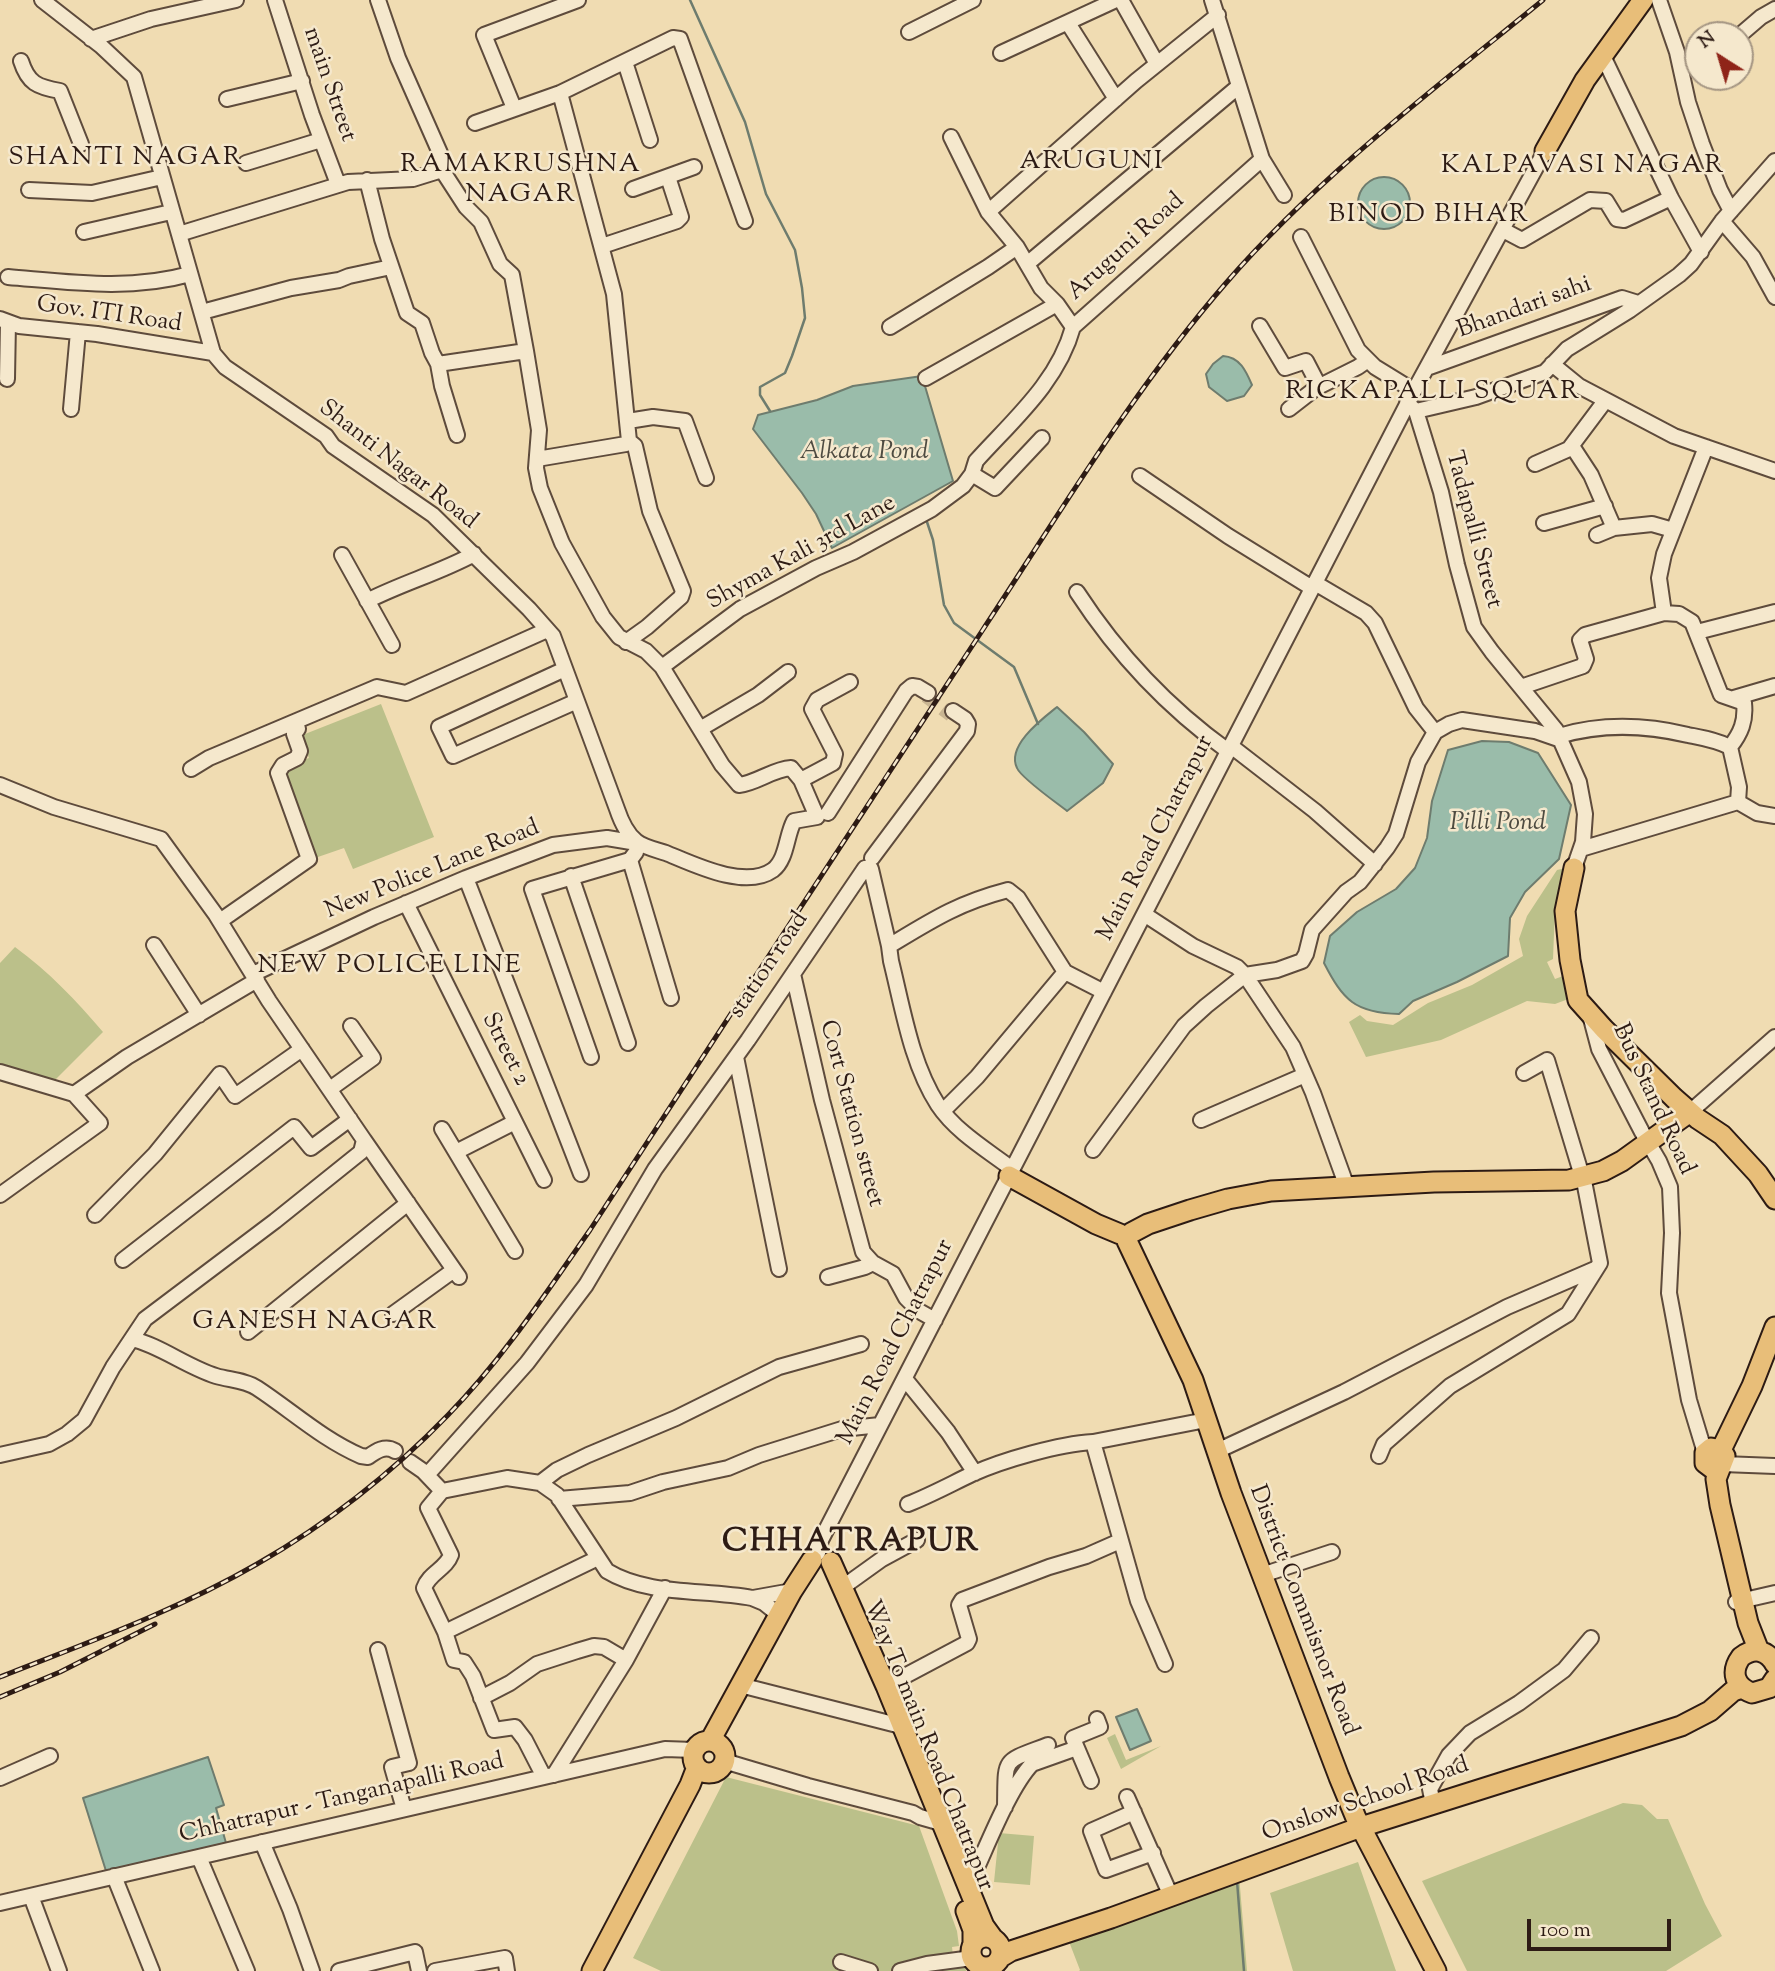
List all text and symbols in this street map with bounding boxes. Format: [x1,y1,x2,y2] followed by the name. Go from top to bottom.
[1684,21,1754,91] north arrow
[295,24,361,146] street label: main Street
[1693,25,1721,56] text: N
[10,144,242,176] district label: SHANTI NAGAR
[1020,148,1164,180] district label: ARUGUNI
[402,151,640,212] district label: RAMAKRUSHNA NAGAR
[1443,152,1723,184] district label: KALPAVASI NAGAR
[1063,188,1191,308] street label: Aruguni Road
[1330,201,1528,233] district label: BINOD BIHAR
[1454,271,1596,347] street label: Bhandari sahi
[35,292,183,340] street label: Gov. ITI Road
[1287,378,1579,410] district label: RICKAPALLI SQUAR
[312,395,482,537] street label: Shanti Nagar Road
[799,438,929,470] water label: Alkata Pond
[1437,448,1507,612] street label: Tadapalli Street
[703,490,901,618] street label: Shyma Kali 3rd Lane
[1093,731,1221,947] street label: Main Road Chatrapur
[1450,809,1546,841] water label: Pilli Pond
[322,815,544,927] street label: New Police Lane Road
[724,907,816,1025] street label: station road
[259,952,521,984] district label: NEW POLICE LINE
[473,1009,535,1091] street label: Street 2
[811,1018,889,1210] street label: Cort Station street
[1604,1020,1700,1180] street label: Bus Stand Road
[833,1235,961,1451] street label: Main Road Chatrapur
[194,1308,436,1340] district label: GANESH NAGAR
[1241,1482,1363,1740] street label: District Commisnor Road
[723,1526,979,1564] district label: CHHATRAPUR
[855,1597,999,1895] street label: Way To main Road Chatrapur
[177,1749,507,1851] street label: Chhatrapur - Tanganapalli Road
[1259,1752,1473,1850] street label: Onslow School Road
[1530,1904,1674,1948] scale bar
[1540,1916,1591,1946] text: 100 m

